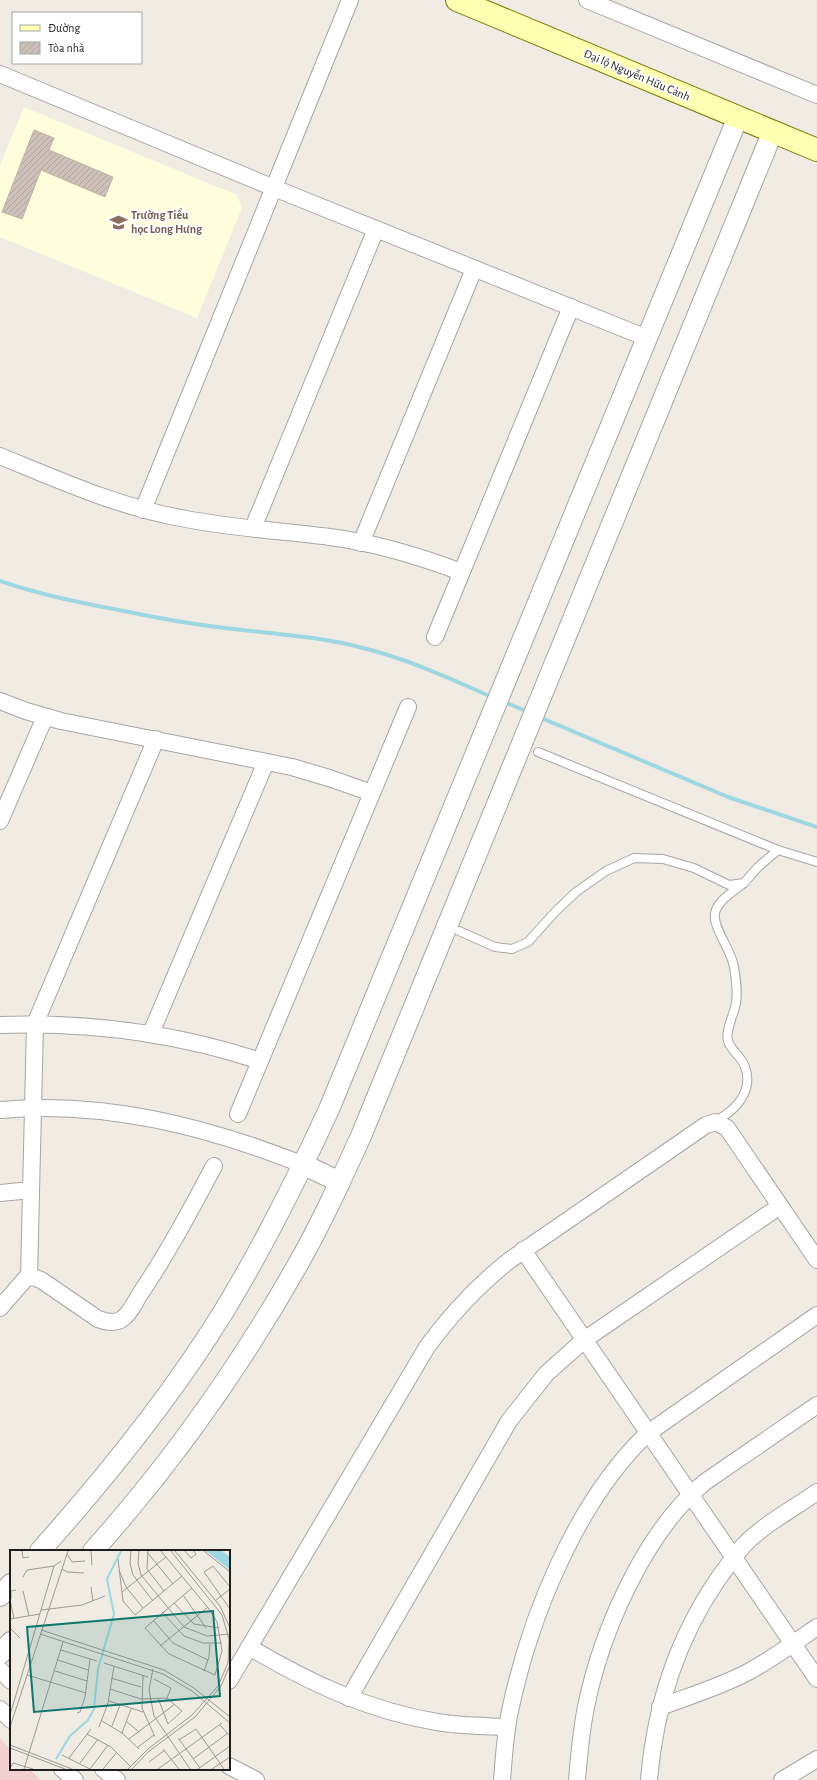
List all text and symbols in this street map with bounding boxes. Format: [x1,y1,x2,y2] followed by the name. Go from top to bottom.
[12,12,142,64] legend
[48,22,81,34] text: Đường
[48,42,85,54] text: Tòa nhà
[582,46,692,104] street label: Đại lộ Nguyễn Hữu Cảnh
[131,208,203,235] place label: Trường Tiểu học Long Hưng
[108,212,128,232] school or university icon: Trường Tiểu học Long Hưng
[10,1550,230,1770] inset map

